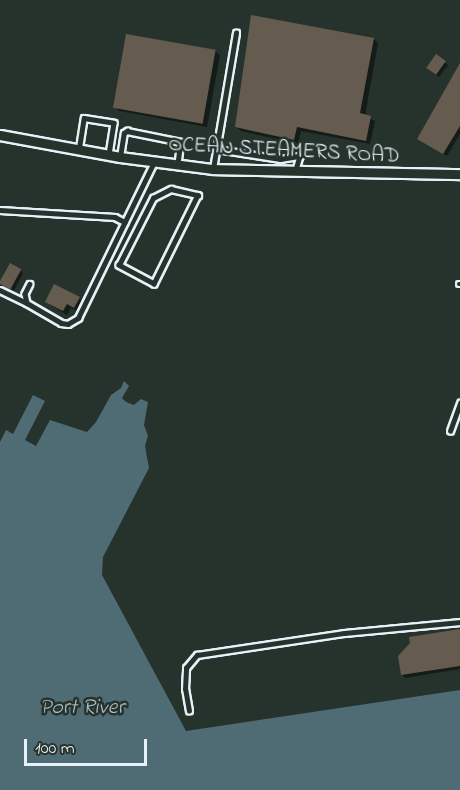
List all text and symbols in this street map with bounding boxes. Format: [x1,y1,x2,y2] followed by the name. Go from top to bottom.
[168,132,400,170] street label: OCEAN STEAMERS ROAD
[40,696,124,722] water label: Port River
[27,727,150,765] scale bar
[35,736,75,762] text: 100 m

